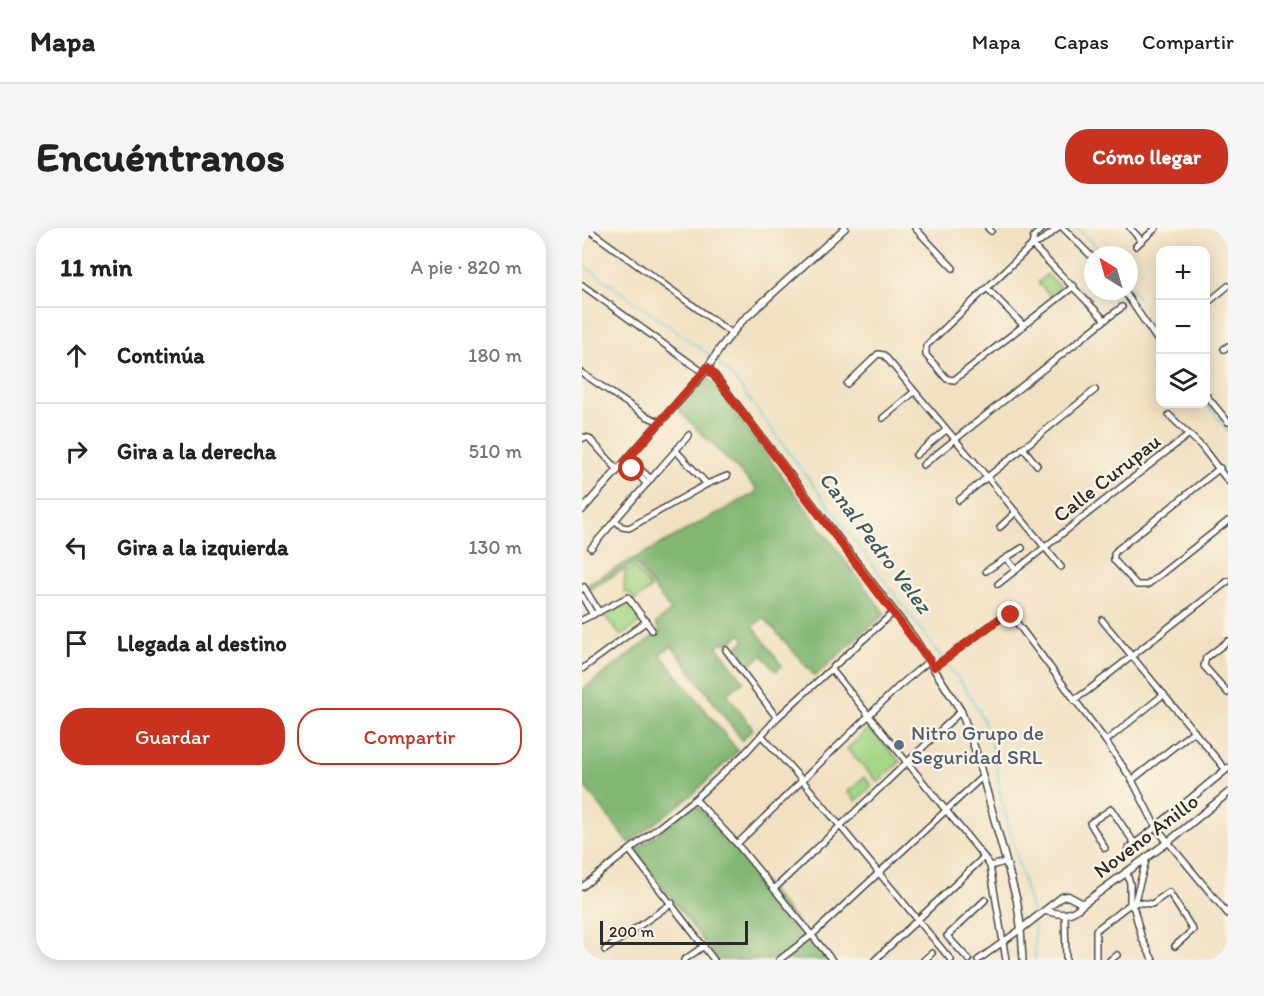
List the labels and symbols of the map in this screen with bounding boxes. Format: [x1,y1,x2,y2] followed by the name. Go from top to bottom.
[1084,246,1138,300] north arrow
[1048,428,1166,527] street label: Calle Curupau
[618,455,644,481] route start
[813,466,939,620] water label: Canal Pedro Velez
[997,601,1023,627] route end
[911,720,1044,769] place label: Nitro Grupo de Seguridad SRL
[892,738,906,752] marker: Nitro Grupo de Seguridad SRL
[1088,788,1203,883] street label: Noveno Anillo
[600,918,748,946] scale bar

